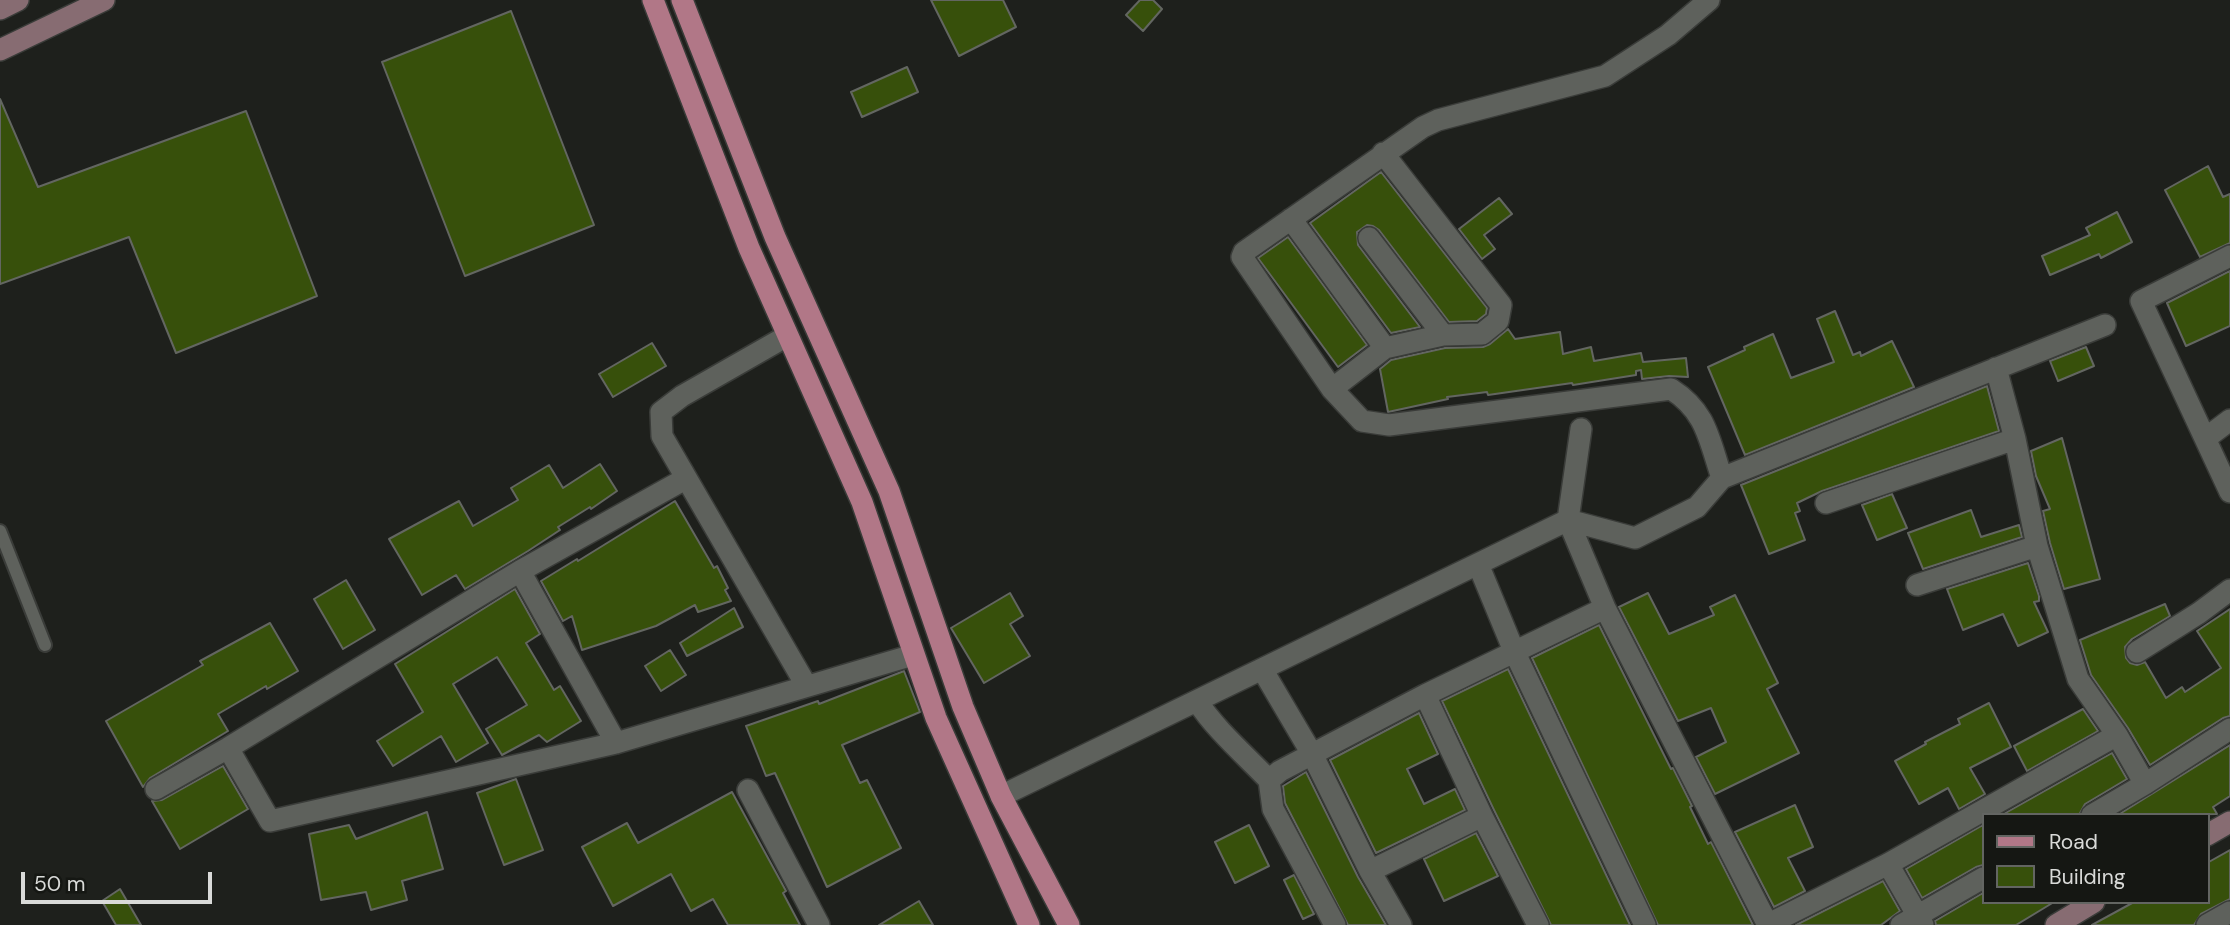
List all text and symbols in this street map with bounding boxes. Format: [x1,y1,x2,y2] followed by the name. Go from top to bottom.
[1982,813,2209,904] legend
[2049,828,2098,856] text: Road
[24,858,215,902] scale bar
[2049,863,2125,891] text: Building
[34,870,85,898] text: 50 m

